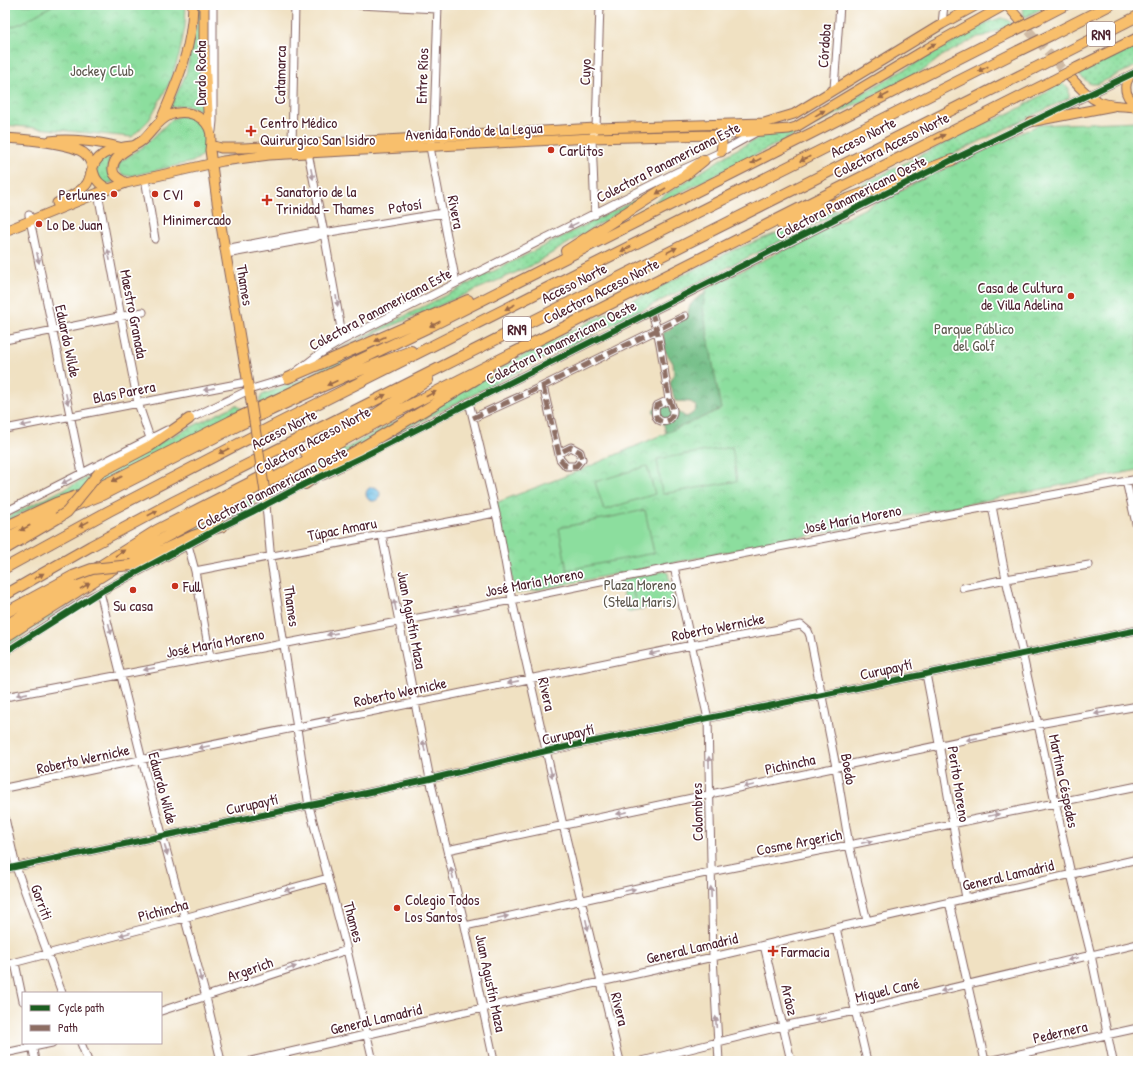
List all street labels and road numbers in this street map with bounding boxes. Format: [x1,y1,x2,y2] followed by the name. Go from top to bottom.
[1087,22,1115,46] road number: RN9
[812,23,836,69] street label: Córdoba
[190,40,211,105] street label: Dardo Rocha
[269,45,291,105] street label: Catamarca
[411,48,433,104] street label: Entre Ríos
[574,58,596,86] street label: Cuyo
[829,107,953,183] street label: Colectora Acceso Norte
[827,111,899,163] street label: Acceso Norte
[405,117,543,145] street label: Avenida Fondo de la Legua
[593,117,744,207] street label: Colectora Panamericana Este
[772,150,930,244] street label: Colectora Panamericana Oeste
[387,193,423,219] street label: Potosí
[442,193,470,231] street label: Rivera
[539,253,663,329] street label: Colectora Acceso Norte
[538,257,610,309] street label: Acceso Norte
[305,262,455,356] street label: Colectora Panamericana Este
[231,263,259,307] street label: Thames
[115,268,153,360] street label: Maestro Granada
[482,295,640,389] street label: Colectora Panamericana Oeste
[50,303,86,379] street label: Eduardo Wilde
[503,317,531,341] road number: RN9
[91,376,157,408] street label: Blas Parera
[252,401,374,479] street label: Colectora Acceso Norte
[248,403,320,455] street label: Acceso Norte
[193,441,351,535] street label: Colectora Panamericana Oeste
[801,499,903,539] street label: José María Moreno
[306,512,378,546] street label: Túpac Amaru
[483,562,585,602] street label: José María Moreno
[392,569,432,671] street label: Juan Agustín Maza
[279,584,305,628] street label: Thames
[670,608,766,646] street label: Roberto Wernicke
[164,623,266,663] street label: José María Moreno
[858,653,914,685] street label: Curupaytí
[352,672,448,712] street label: Roberto Wernicke
[533,675,561,713] street label: Rivera
[540,718,596,750] street label: Curupaytí
[1044,732,1084,830] street label: Martina Céspedes
[35,739,131,779] street label: Roberto Wernicke
[943,745,975,823] street label: Perito Moreno
[763,748,817,780] street label: Pichincha
[143,750,183,826] street label: Eduardo Wilde
[836,752,862,786] street label: Boedo
[686,782,708,841] street label: Colombres
[224,788,280,820] street label: Curupaytí
[754,823,844,861] street label: Cosme Argerich
[960,854,1056,896] street label: General Lamadrid
[26,881,58,923] street label: Gorriti
[136,893,190,927] street label: Pichincha
[339,899,370,945] street label: Thames
[644,927,740,969] street label: General Lamadrid
[470,932,512,1034] street label: Juan Agustín Maza
[224,951,276,987] street label: Argerich
[853,972,921,1008] street label: Miguel Cané
[776,982,804,1018] street label: Aráoz
[606,990,634,1028] street label: Rivera
[328,998,424,1040] street label: General Lamadrid
[1031,1016,1089,1048] street label: Pedernera

